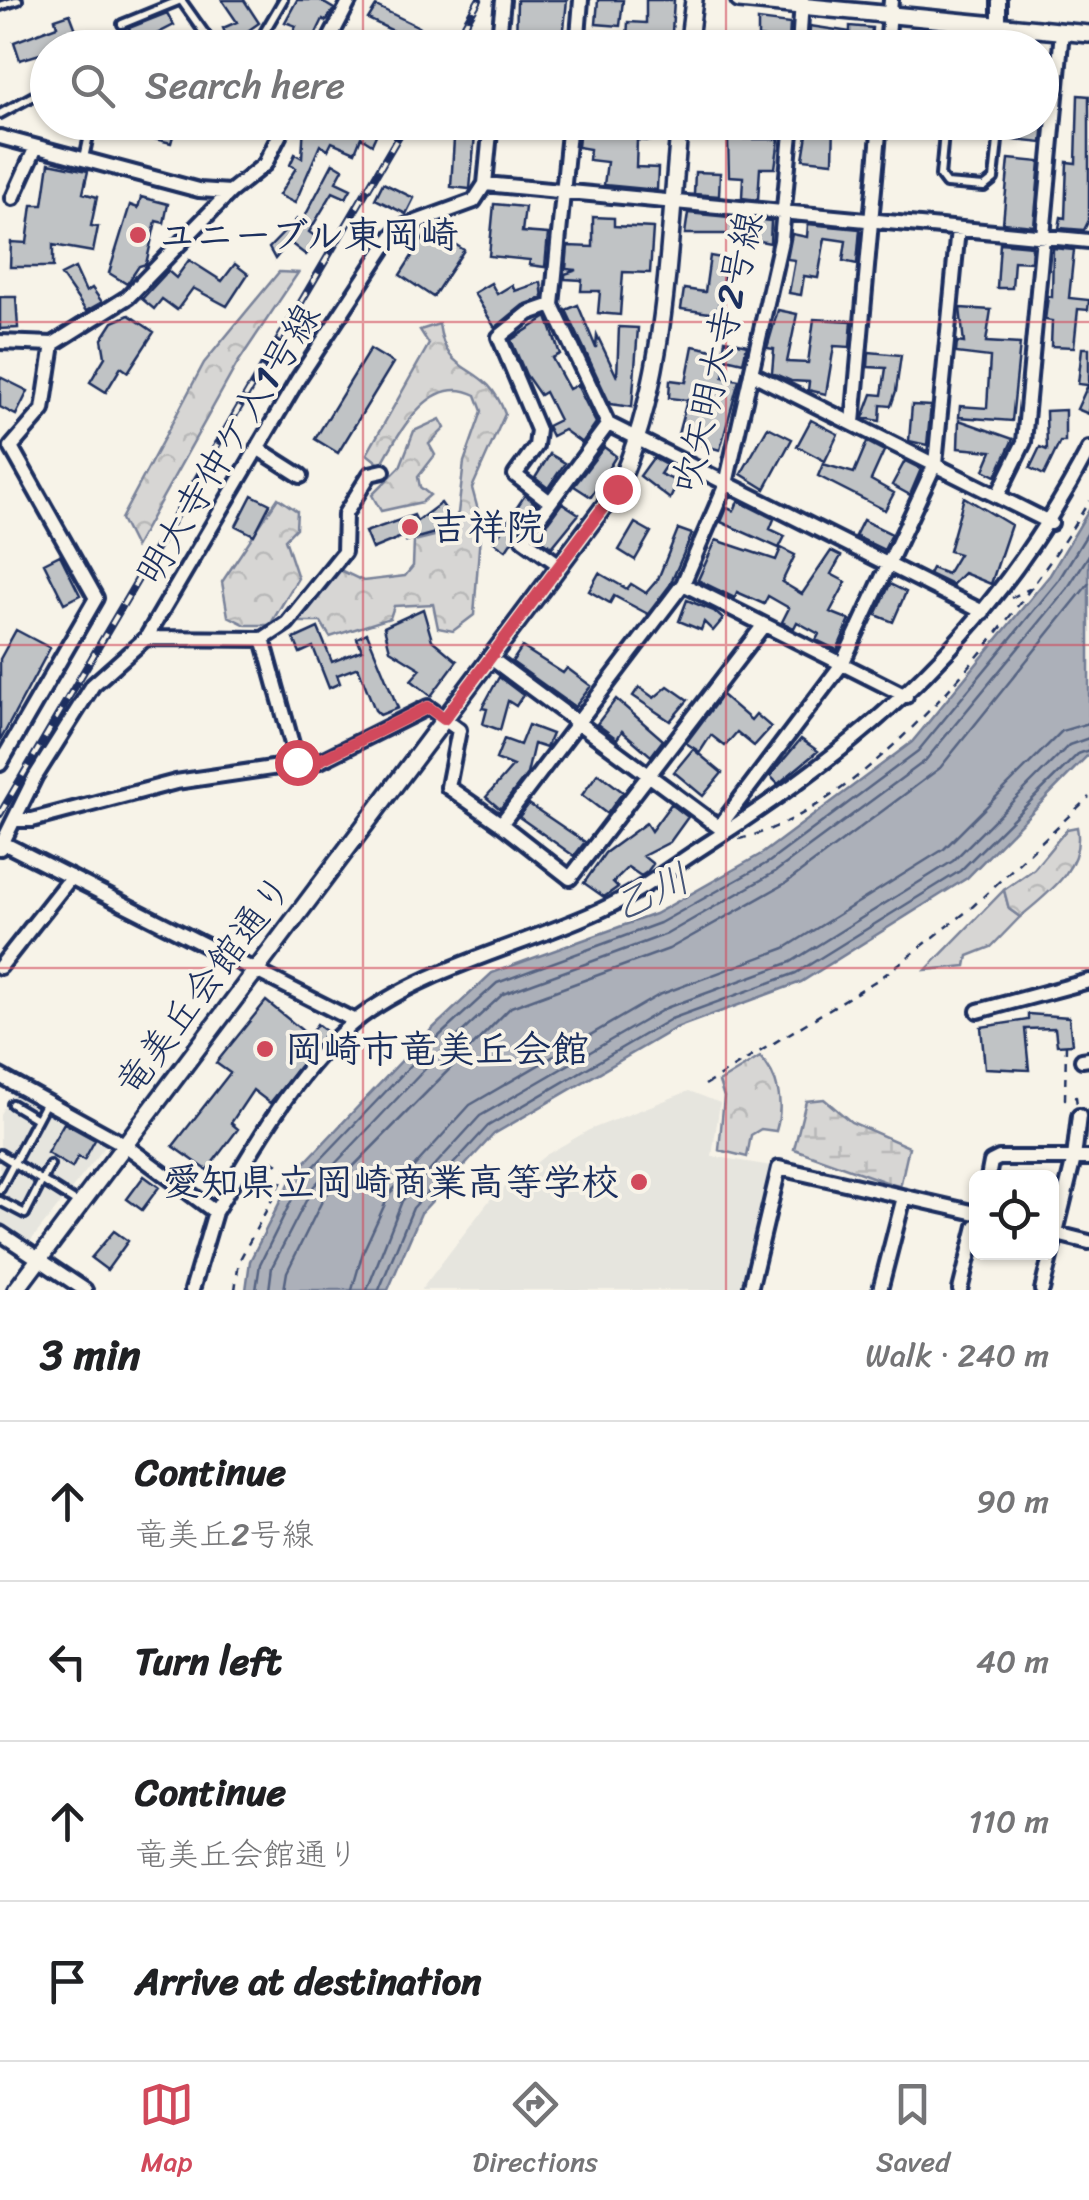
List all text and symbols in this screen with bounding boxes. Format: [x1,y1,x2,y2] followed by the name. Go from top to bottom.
[30,30,1059,140] search box
[145,52,345,119] text: Search here
[65,58,120,113] icon: search
[158,202,458,269] place label: ユニーブル東岡崎
[653,204,783,500] street label: 吹矢明大寺2号線
[127,224,149,246] marker: ユニーブル東岡崎
[117,289,339,599] street label: 明大寺仲ケ入1号線
[595,467,641,513] route end
[430,494,544,561] place label: 吉祥院
[399,516,421,538] marker: 吉祥院
[275,740,321,786] route start
[600,843,702,941] water label: 乙川
[97,859,311,1111] street label: 竜美丘会館通り
[285,1016,589,1083] place label: 岡崎市竜美丘会館
[254,1038,276,1060] marker: 岡崎市竜美丘会館
[163,1149,619,1216] place label: 愛知県立岡崎商業高等学校
[969,1170,1059,1260] map controls
[969,1170,1059,1260] button: locate
[628,1171,650,1193] marker: 愛知県立岡崎商業高等学校
[40,1318,140,1392] text: 3 min
[865,1327,1049,1384] text: Walk · 240 m
[135,1439,286,1506] text: Continue
[976,1473,1049,1530] text: 90 m
[40,1474,95,1529] icon: ahead
[135,1506,313,1563] text: 竜美丘2号線
[135,1628,281,1695] text: Turn left
[976,1633,1049,1690] text: 40 m
[40,1634,95,1689] icon: left
[135,1759,286,1826] text: Continue
[968,1793,1049,1850] text: 110 m
[40,1794,95,1849] icon: ahead
[135,1826,359,1883] text: 竜美丘会館通り
[135,1948,482,2015] text: Arrive at destination
[40,1954,95,2009] icon: arrive
[139,2077,194,2186] tab: Map
[472,2077,598,2186] tab: Directions
[876,2077,950,2186] tab: Saved

